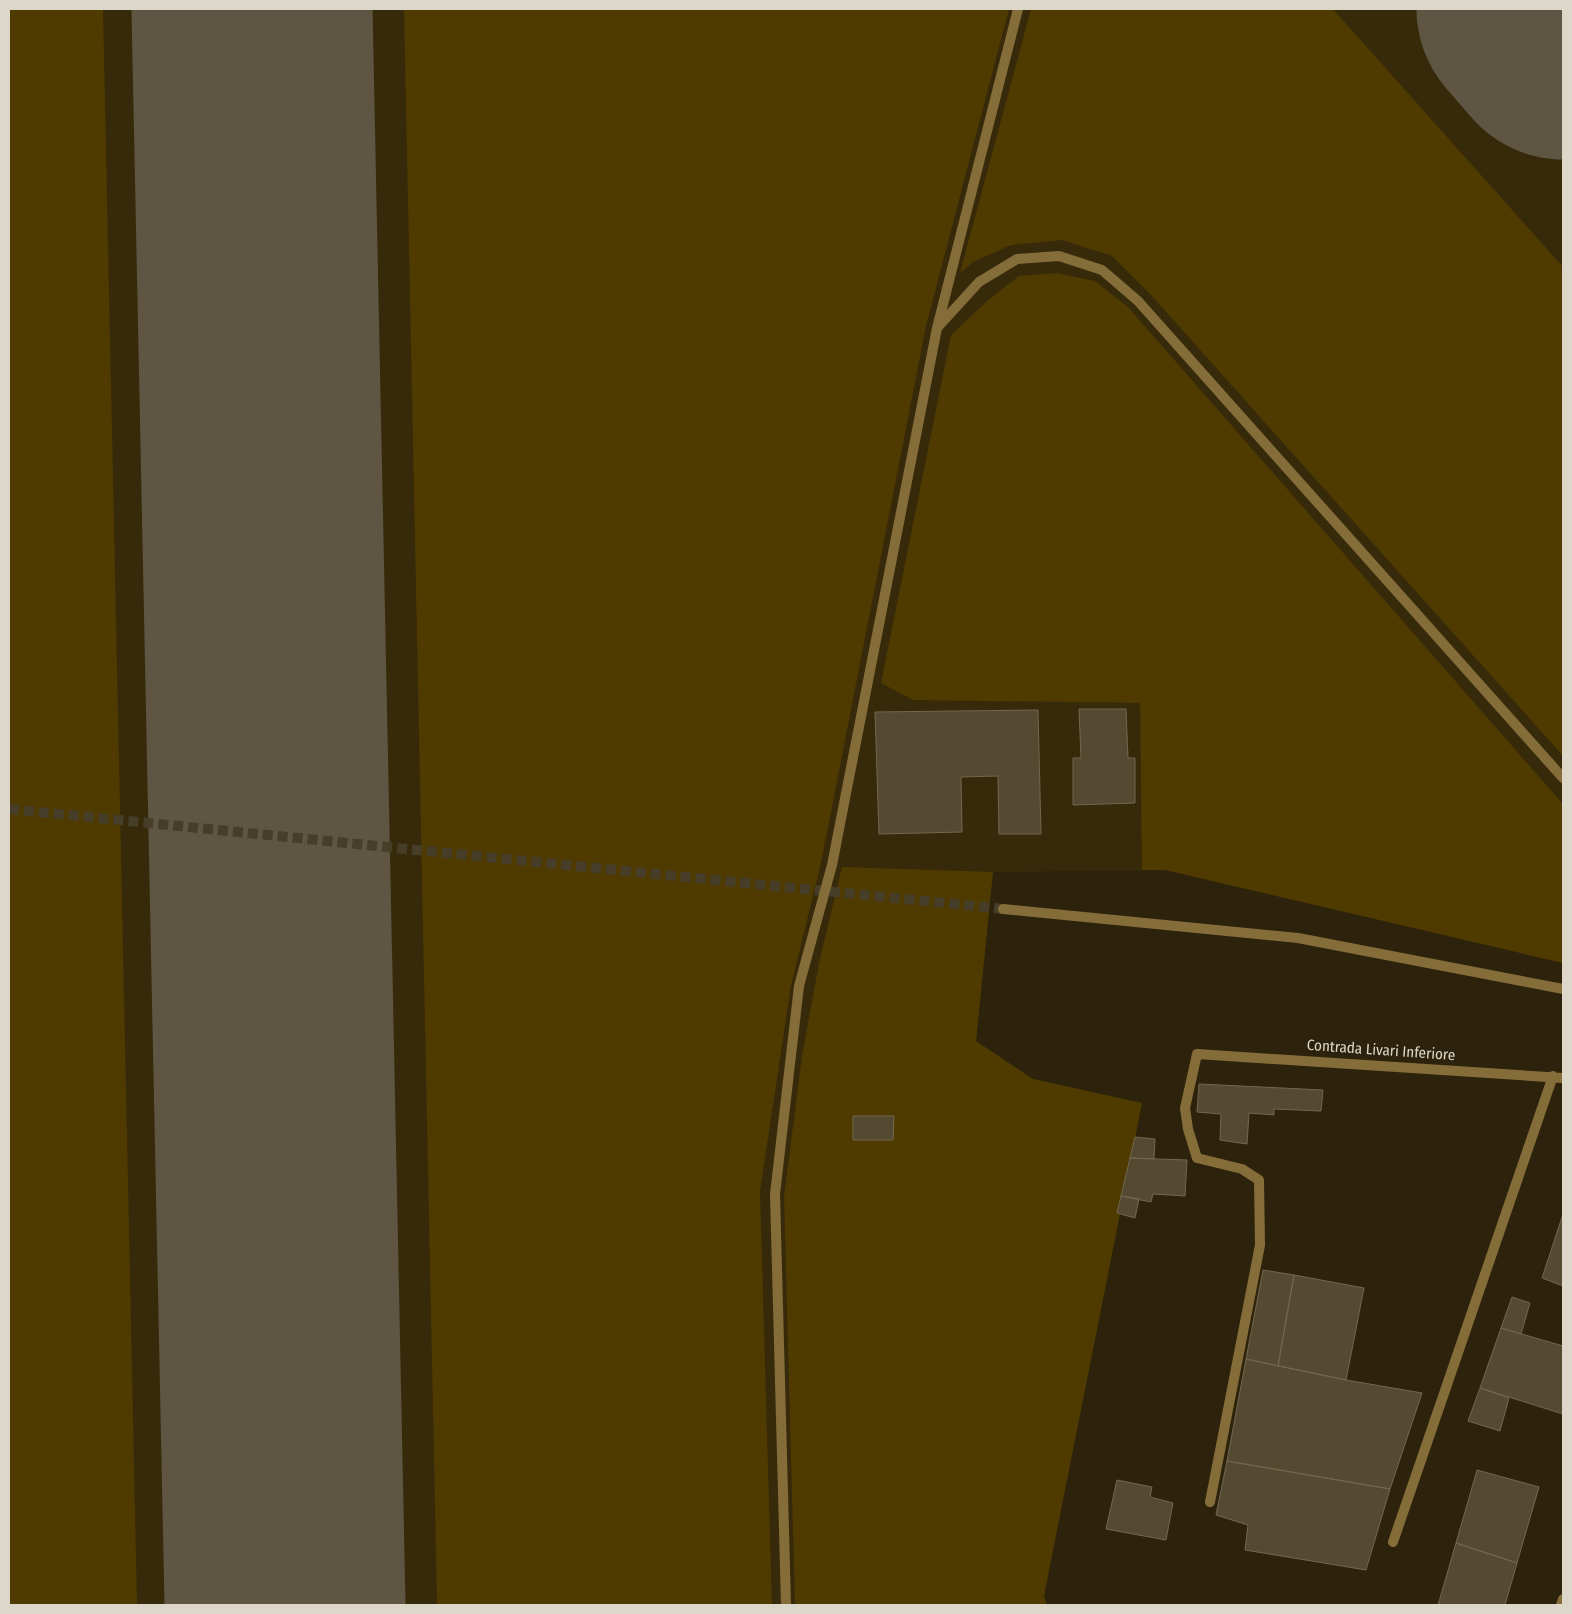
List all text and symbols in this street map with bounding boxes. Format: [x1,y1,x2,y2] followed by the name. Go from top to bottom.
[1306,1036,1456,1064] street label: Contrada Livari Inferiore

